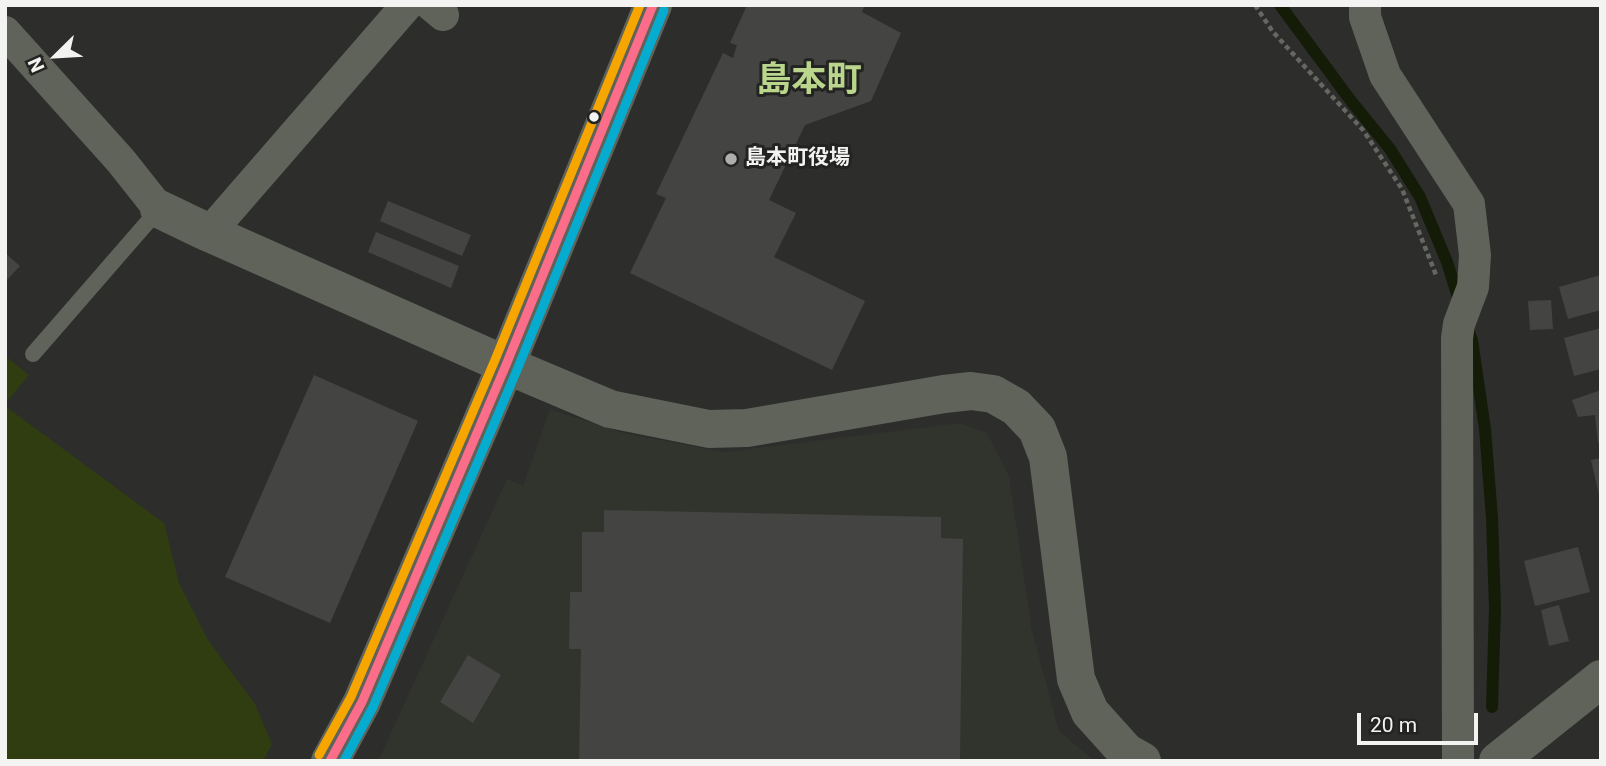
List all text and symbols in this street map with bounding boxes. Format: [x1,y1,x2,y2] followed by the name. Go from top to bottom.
[21,21,91,91] north arrow
[23,54,50,76] text: N
[757,61,861,103] district label: 島本町
[587,110,601,124] unlabelled marker
[745,146,850,172] place label: 島本町役場
[723,151,739,167] marker: 島本町役場
[1361,700,1482,744] scale bar
[1370,713,1417,737] text: 20 m

